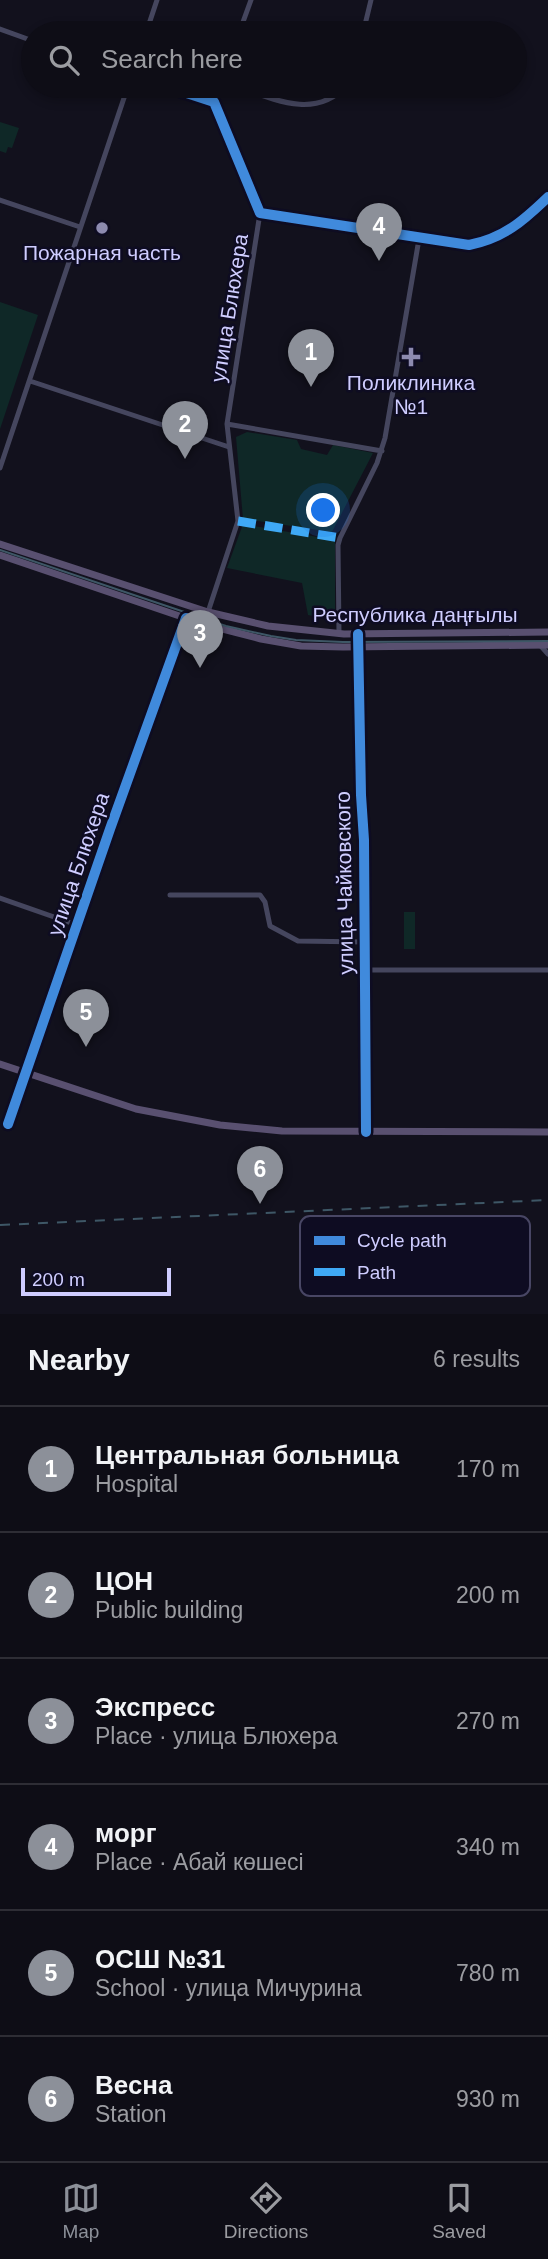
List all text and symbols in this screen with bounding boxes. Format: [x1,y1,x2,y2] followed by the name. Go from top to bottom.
[21,21,527,98] search box
[45,41,83,79] icon: search
[101,44,243,74] text: Search here
[356,203,402,261] pin: 4
[94,220,110,236] marker: Пожарная часть
[206,232,252,384] street label: улица Блюхера
[23,241,181,264] place label: Пожарная часть
[288,329,334,387] pin: 1
[401,347,421,367] marker: Поликлиника №1
[347,371,475,418] place label: Поликлиника №1
[162,401,208,459] pin: 2
[306,493,340,527] your location
[312,603,518,626] street label: Республика даңғылы
[177,610,223,668] pin: 3
[43,789,113,939] street label: улица Блюхера
[331,791,357,975] street label: улица Чайковского
[63,989,109,1047] pin: 5
[237,1146,283,1204] pin: 6
[300,1216,530,1296] legend
[357,1230,447,1251] text: Cycle path
[357,1262,396,1283] text: Path
[21,1265,172,1297] scale bar
[32,1269,85,1290] text: 200 m
[28,1343,130,1376] text: Nearby
[433,1346,520,1372] text: 6 results
[95,1440,399,1470] text: Центральная больница
[45,1456,57,1482] text: 1
[456,1456,520,1482] text: 170 m
[95,1471,178,1497] text: Hospital
[95,1566,153,1596] text: ЦОН
[45,1582,57,1608] text: 2
[456,1582,520,1608] text: 200 m
[95,1597,243,1623] text: Public building
[95,1692,215,1722] text: Экспресс
[45,1708,57,1734] text: 3
[456,1708,520,1734] text: 270 m
[95,1723,337,1749] text: Place · улица Блюхера
[95,1818,156,1848] text: морг
[45,1834,57,1860] text: 4
[456,1834,520,1860] text: 340 m
[95,1849,304,1875] text: Place · Абай көшесі
[95,1944,225,1974] text: ОСШ №31
[45,1960,57,1986] text: 5
[456,1960,520,1986] text: 780 m
[95,1975,362,2001] text: School · улица Мичурина
[95,2070,173,2100] text: Весна
[45,2086,57,2112] text: 6
[456,2086,520,2112] text: 930 m
[95,2101,167,2127] text: Station
[62,2179,100,2243] tab: Map
[224,2179,308,2243] tab: Directions
[432,2179,486,2243] tab: Saved

